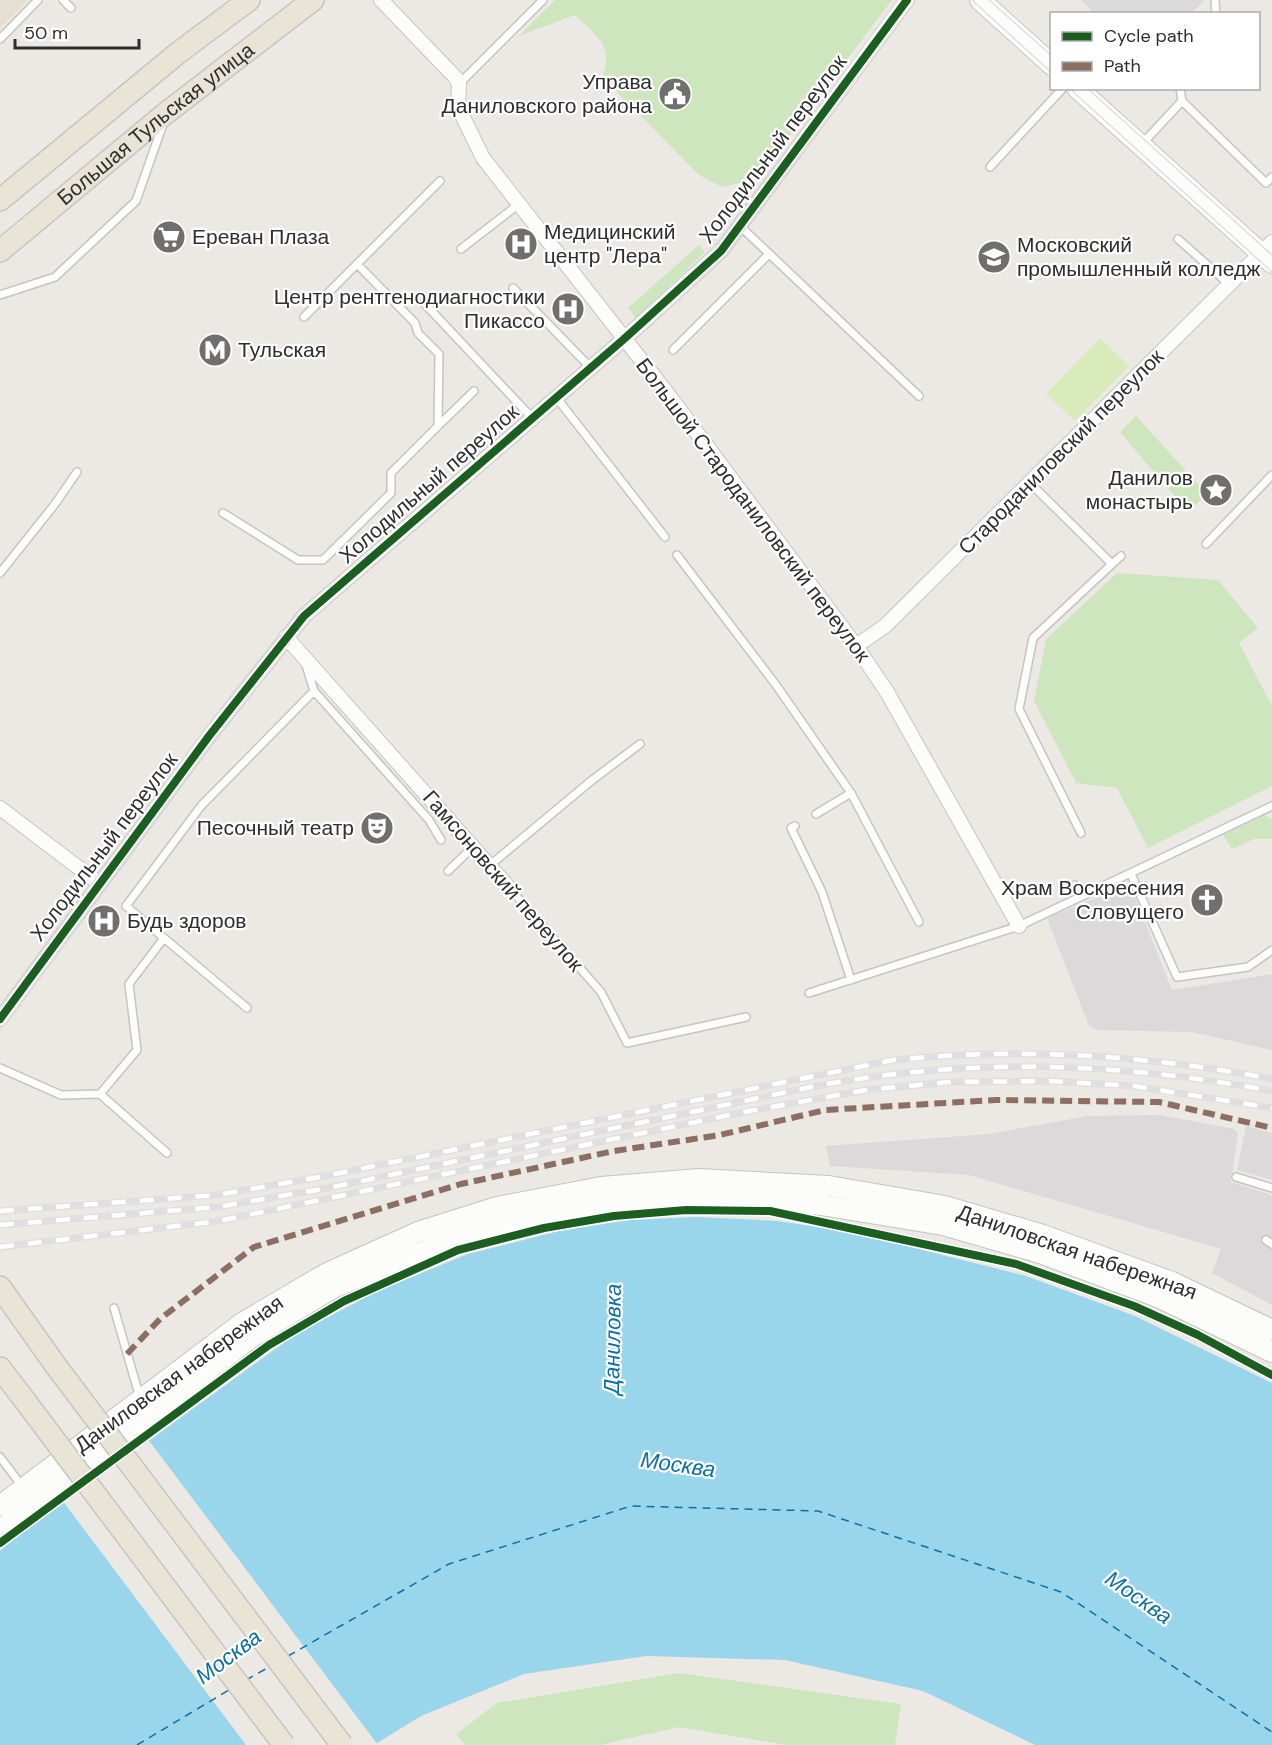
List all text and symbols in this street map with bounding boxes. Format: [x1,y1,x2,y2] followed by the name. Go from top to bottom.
[15,12,140,50] scale bar
[1050,12,1260,90] legend
[24,21,68,45] text: 50 m
[1104,24,1194,48] text: Cycle path
[51,36,260,212] street label: Большая Тульская улица
[693,48,854,249] street label: Холодильный переулок
[1104,54,1141,78] text: Path
[442,68,652,120] place label: Управа Даниловского района
[657,76,693,112] public building icon: Управа Даниловского района
[544,218,675,270] place label: Медицинский центр "Лера"
[151,219,187,255] supermarket icon: Ереван Плаза
[192,223,330,251] place label: Ереван Плаза
[503,226,539,262] hospital icon: Медицинский центр "Лера"
[1017,231,1260,283] place label: Московский промышленный колледж
[976,239,1012,275] school or university icon: Московский промышленный колледж
[274,283,545,335] place label: Центр рентгенодиагностики Пикассо
[550,291,586,327] hospital icon: Центр рентгенодиагностики Пикассо
[197,332,233,368] metro station icon: Тульская
[238,336,326,364] place label: Тульская
[952,343,1170,561] street label: Староданиловский переулок
[629,352,877,668] street label: Большой Староданиловский переулок
[333,398,525,570] street label: Холодильный переулок
[1086,464,1193,516] place label: Данилов монастырь
[1198,472,1234,508] place icon: Данилов монастырь
[24,746,185,947] street label: Холодильный переулок
[417,785,590,978] street label: Гамсоновский переулок
[359,810,395,846] theatre icon: Песочный театр
[197,814,354,842] place label: Песочный театр
[1001,874,1184,926] place label: Храм Воскресения Словущего
[1189,882,1225,918] church icon: Храм Воскресения Словущего
[86,903,122,939] hospital icon: Будь здоров
[127,907,247,935] place label: Будь здоров
[953,1198,1201,1306] street label: Даниловская набережная
[597,1283,628,1398] water label: Даниловка
[69,1289,289,1459] street label: Даниловская набережная
[639,1445,717,1484] water label: Москва
[1100,1564,1178,1631] water label: Москва
[190,1622,267,1691] water label: Москва

